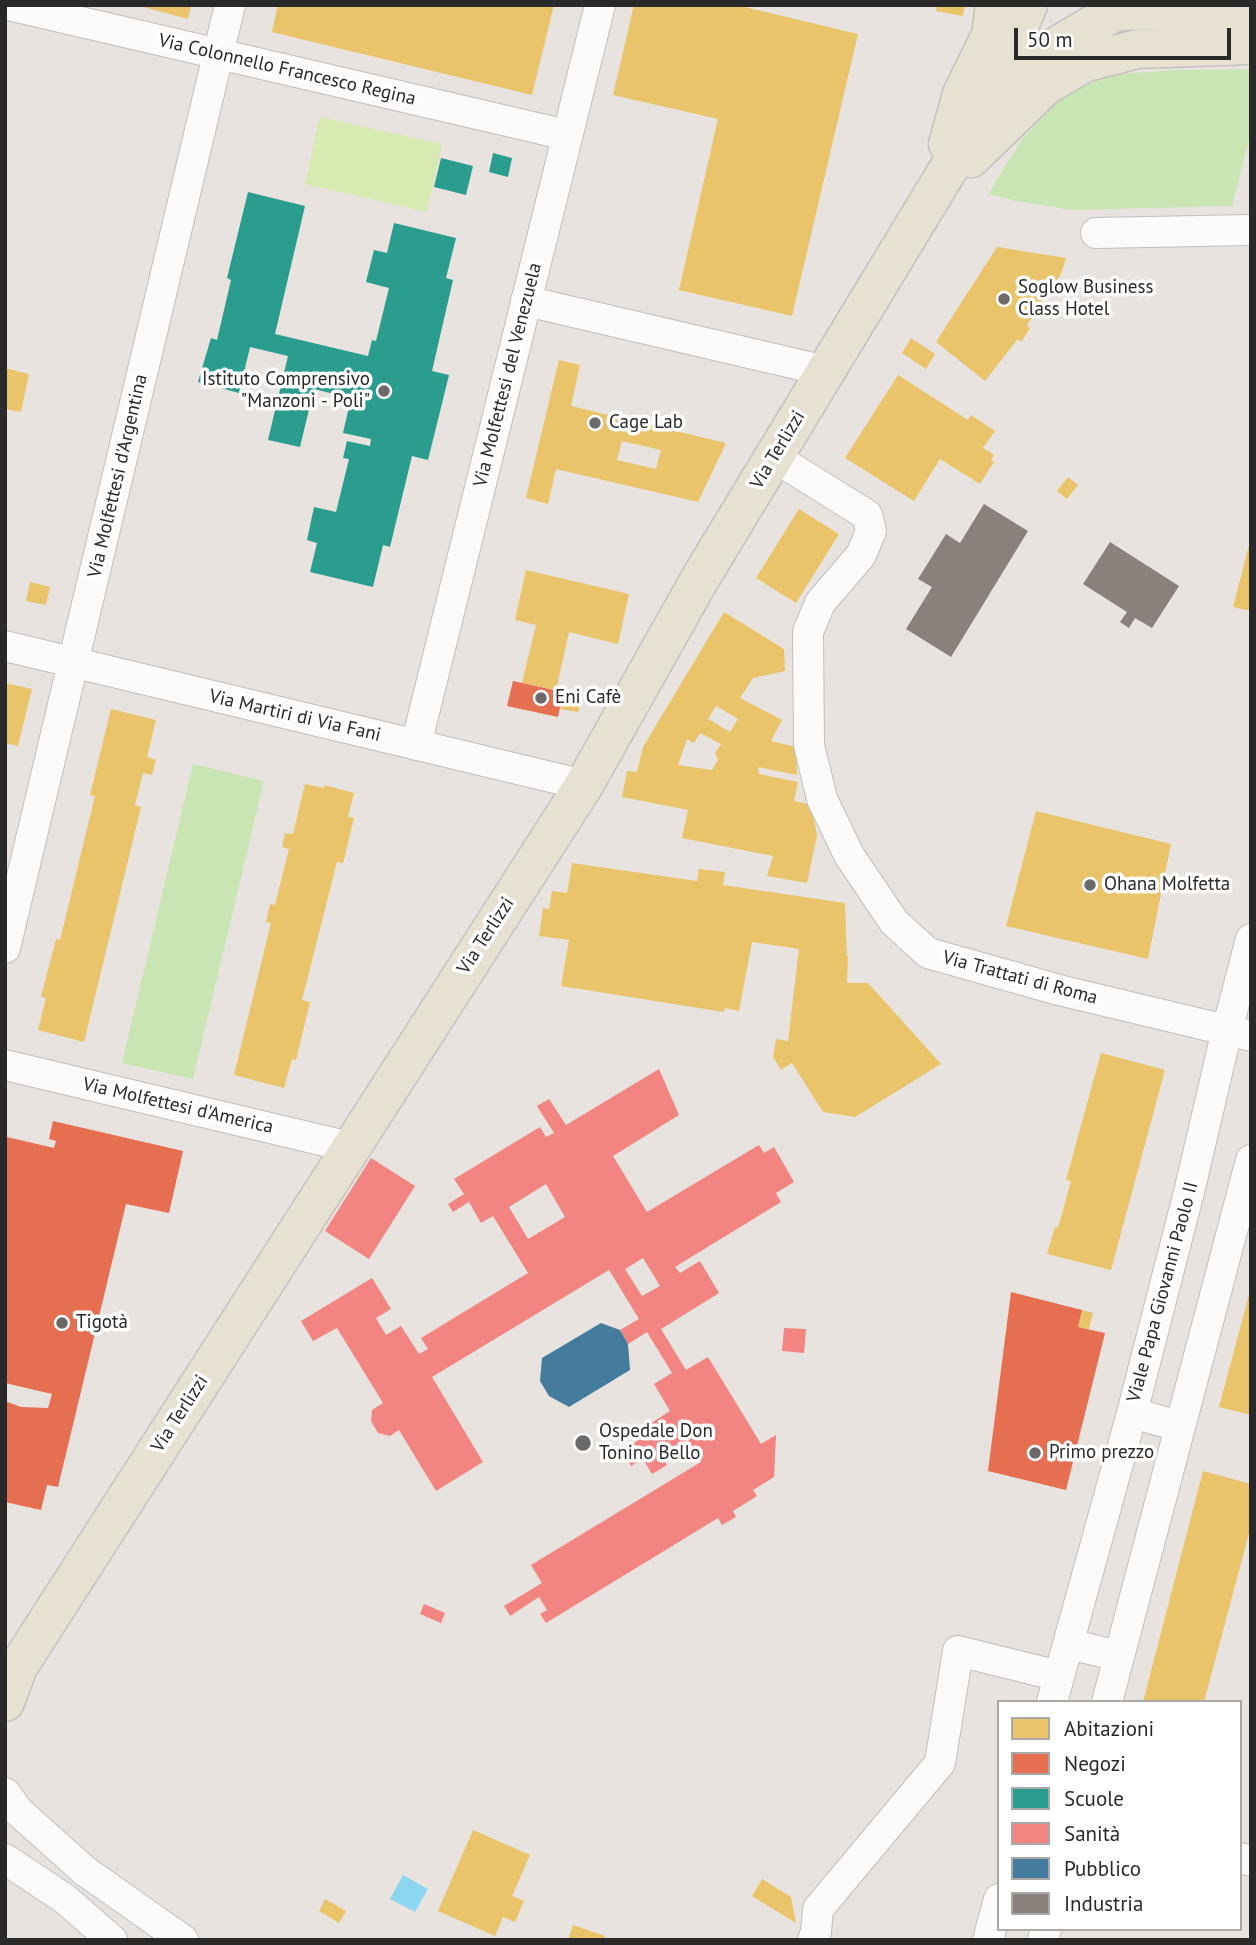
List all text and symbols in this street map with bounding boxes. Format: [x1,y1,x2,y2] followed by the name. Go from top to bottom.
[1018,14,1235,58] scale bar
[1027,26,1073,53] text: 50 m
[156,29,418,111] street label: Via Colonnello Francesco Regina
[469,261,547,489] street label: Via Molfettesi del Venezuela
[1018,277,1154,321] place label: Soglow Business Class Hotel
[996,291,1012,307] marker: Soglow Business Class Hotel
[202,369,370,413] place label: Istituto Comprensivo "Manzoni - Poli"
[83,372,153,580] street label: Via Molfettesi d'Argentina
[376,383,392,399] marker: Istituto Comprensivo "Manzoni - Poli"
[746,407,810,493] street label: Via Terlizzi
[609,412,683,434] place label: Cage Lab
[587,415,603,431] marker: Cage Lab
[207,685,383,747] street label: Via Martiri di Via Fani
[555,687,621,709] place label: Eni Cafè
[533,690,549,706] marker: Eni Cafè
[1104,874,1230,896] place label: Ohana Molfetta
[1082,877,1098,893] marker: Ohana Molfetta
[453,893,519,979] street label: Via Terlizzi
[940,946,1100,1010] street label: Via Trattati di Roma
[80,1073,276,1139] street label: Via Molfettesi d'America
[1123,1179,1203,1405] street label: Viale Papa Giovanni Paolo II
[76,1312,128,1334] place label: Tigotà
[54,1315,70,1331] marker: Tigotà
[147,1371,213,1457] street label: Via Terlizzi
[599,1421,713,1465] place label: Ospedale Don Tonino Bello
[573,1433,593,1453] marker: Ospedale Don Tonino Bello
[1049,1442,1154,1464] place label: Primo prezzo
[1027,1445,1043,1461] marker: Primo prezzo
[997,1700,1242,1931] legend
[1064,1715,1154,1742] text: Abitazioni
[1064,1750,1126,1777] text: Negozi
[1064,1785,1124,1812] text: Scuole
[1064,1820,1120,1847] text: Sanità
[1064,1855,1141,1882] text: Pubblico
[1064,1890,1143,1917] text: Industria

